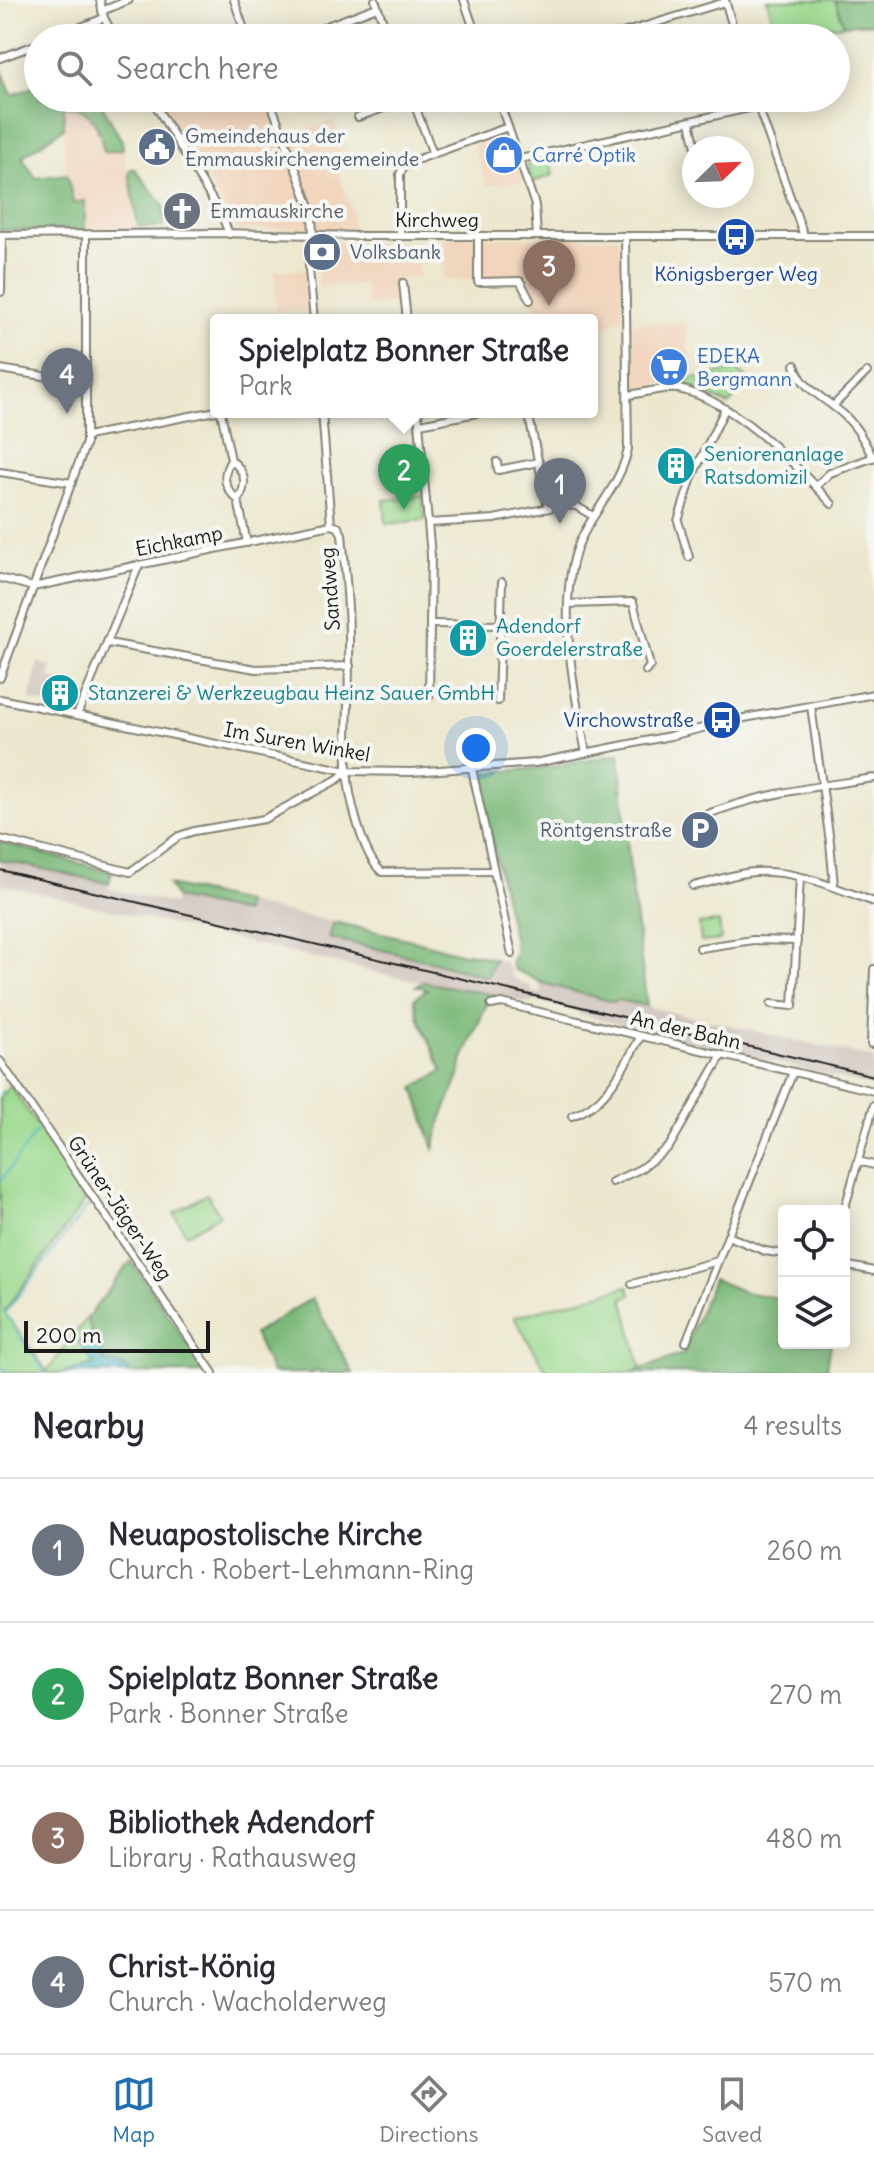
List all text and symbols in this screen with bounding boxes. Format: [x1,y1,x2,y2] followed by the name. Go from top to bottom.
[24,24,850,112] search box
[52,46,96,90] icon: search
[116,49,279,87] text: Search here
[185,123,419,171] place label: Gmeindehaus der Emmauskirchengemeinde
[136,126,178,168] public building icon: Gmeindehaus der Emmauskirchengemeinde
[483,134,525,176] shop icon: Carré Optik
[682,136,754,208] north arrow
[532,142,636,167] place label: Carré Optik
[161,190,203,232] church icon: Emmauskirche
[210,198,344,223] place label: Emmauskirche
[395,207,479,232] street label: Kirchweg
[715,216,757,258] bus stop icon: Königsberger Weg
[301,231,343,273] bank icon: Volksbank
[350,239,441,264] place label: Volksbank
[523,240,575,306] pin: 3
[654,261,818,286] place label: Königsberger Weg
[210,314,598,418] popup
[239,331,569,369] text: Spielplatz Bonner Straße
[697,343,792,391] place label: EDEKA Bergmann
[648,346,690,388] supermarket icon: EDEKA Bergmann
[41,348,93,414] pin: 4
[239,369,292,402] text: Park
[704,441,844,489] place label: Seniorenanlage Ratsdomizil
[378,444,430,510] pin: 2
[655,445,697,487] building icon: Seniorenanlage Ratsdomizil
[534,458,586,524] pin: 1
[133,520,225,561] street label: Eichkamp
[314,546,345,632] street label: Sandweg
[496,613,643,661] place label: Adendorf Goerdelerstraße
[447,617,489,659] building icon: Adendorf Goerdelerstraße
[39,672,81,714] building icon: Stanzerei & Werkzeugbau Heinz Sauer GmbH
[88,680,495,705] place label: Stanzerei & Werkzeugbau Heinz Sauer GmbH
[701,699,743,741] bus stop icon: Virchowstraße
[564,707,694,732] place label: Virchowstraße
[222,716,372,767] street label: Im Suren Winkel
[456,728,496,768] your location
[679,809,721,851] parking icon: Röntgenstraße
[540,817,672,842] place label: Röntgenstraße
[629,1005,744,1054] street label: An der Bahn
[63,1131,178,1285] street label: Grüner-Jäger-Weg
[778,1205,850,1349] map controls
[778,1205,850,1277] button: locate
[778,1277,850,1349] button: layers
[24,1317,210,1353] scale bar
[36,1321,102,1349] text: 200 m
[32,1404,145,1447] text: Nearby
[744,1409,842,1442] text: 4 results
[108,1515,423,1553] text: Neuapostolische Kirche
[53,1534,63,1567] text: 1
[767,1534,842,1567] text: 260 m
[108,1553,474,1586] text: Church · Robert-Lehmann-Ring
[108,1659,439,1697] text: Spielplatz Bonner Straße
[51,1678,65,1711] text: 2
[769,1678,842,1711] text: 270 m
[108,1697,349,1730] text: Park · Bonner Straße
[108,1803,374,1841] text: Bibliothek Adendorf
[51,1822,65,1855] text: 3
[766,1822,842,1855] text: 480 m
[108,1841,357,1874] text: Library · Rathausweg
[108,1947,276,1985] text: Christ-König
[50,1966,66,1999] text: 4
[768,1966,842,1999] text: 570 m
[108,1985,387,2018] text: Church · Wacholderweg
[112,2072,156,2148] tab: Map
[379,2072,479,2148] tab: Directions
[702,2072,762,2148] tab: Saved

